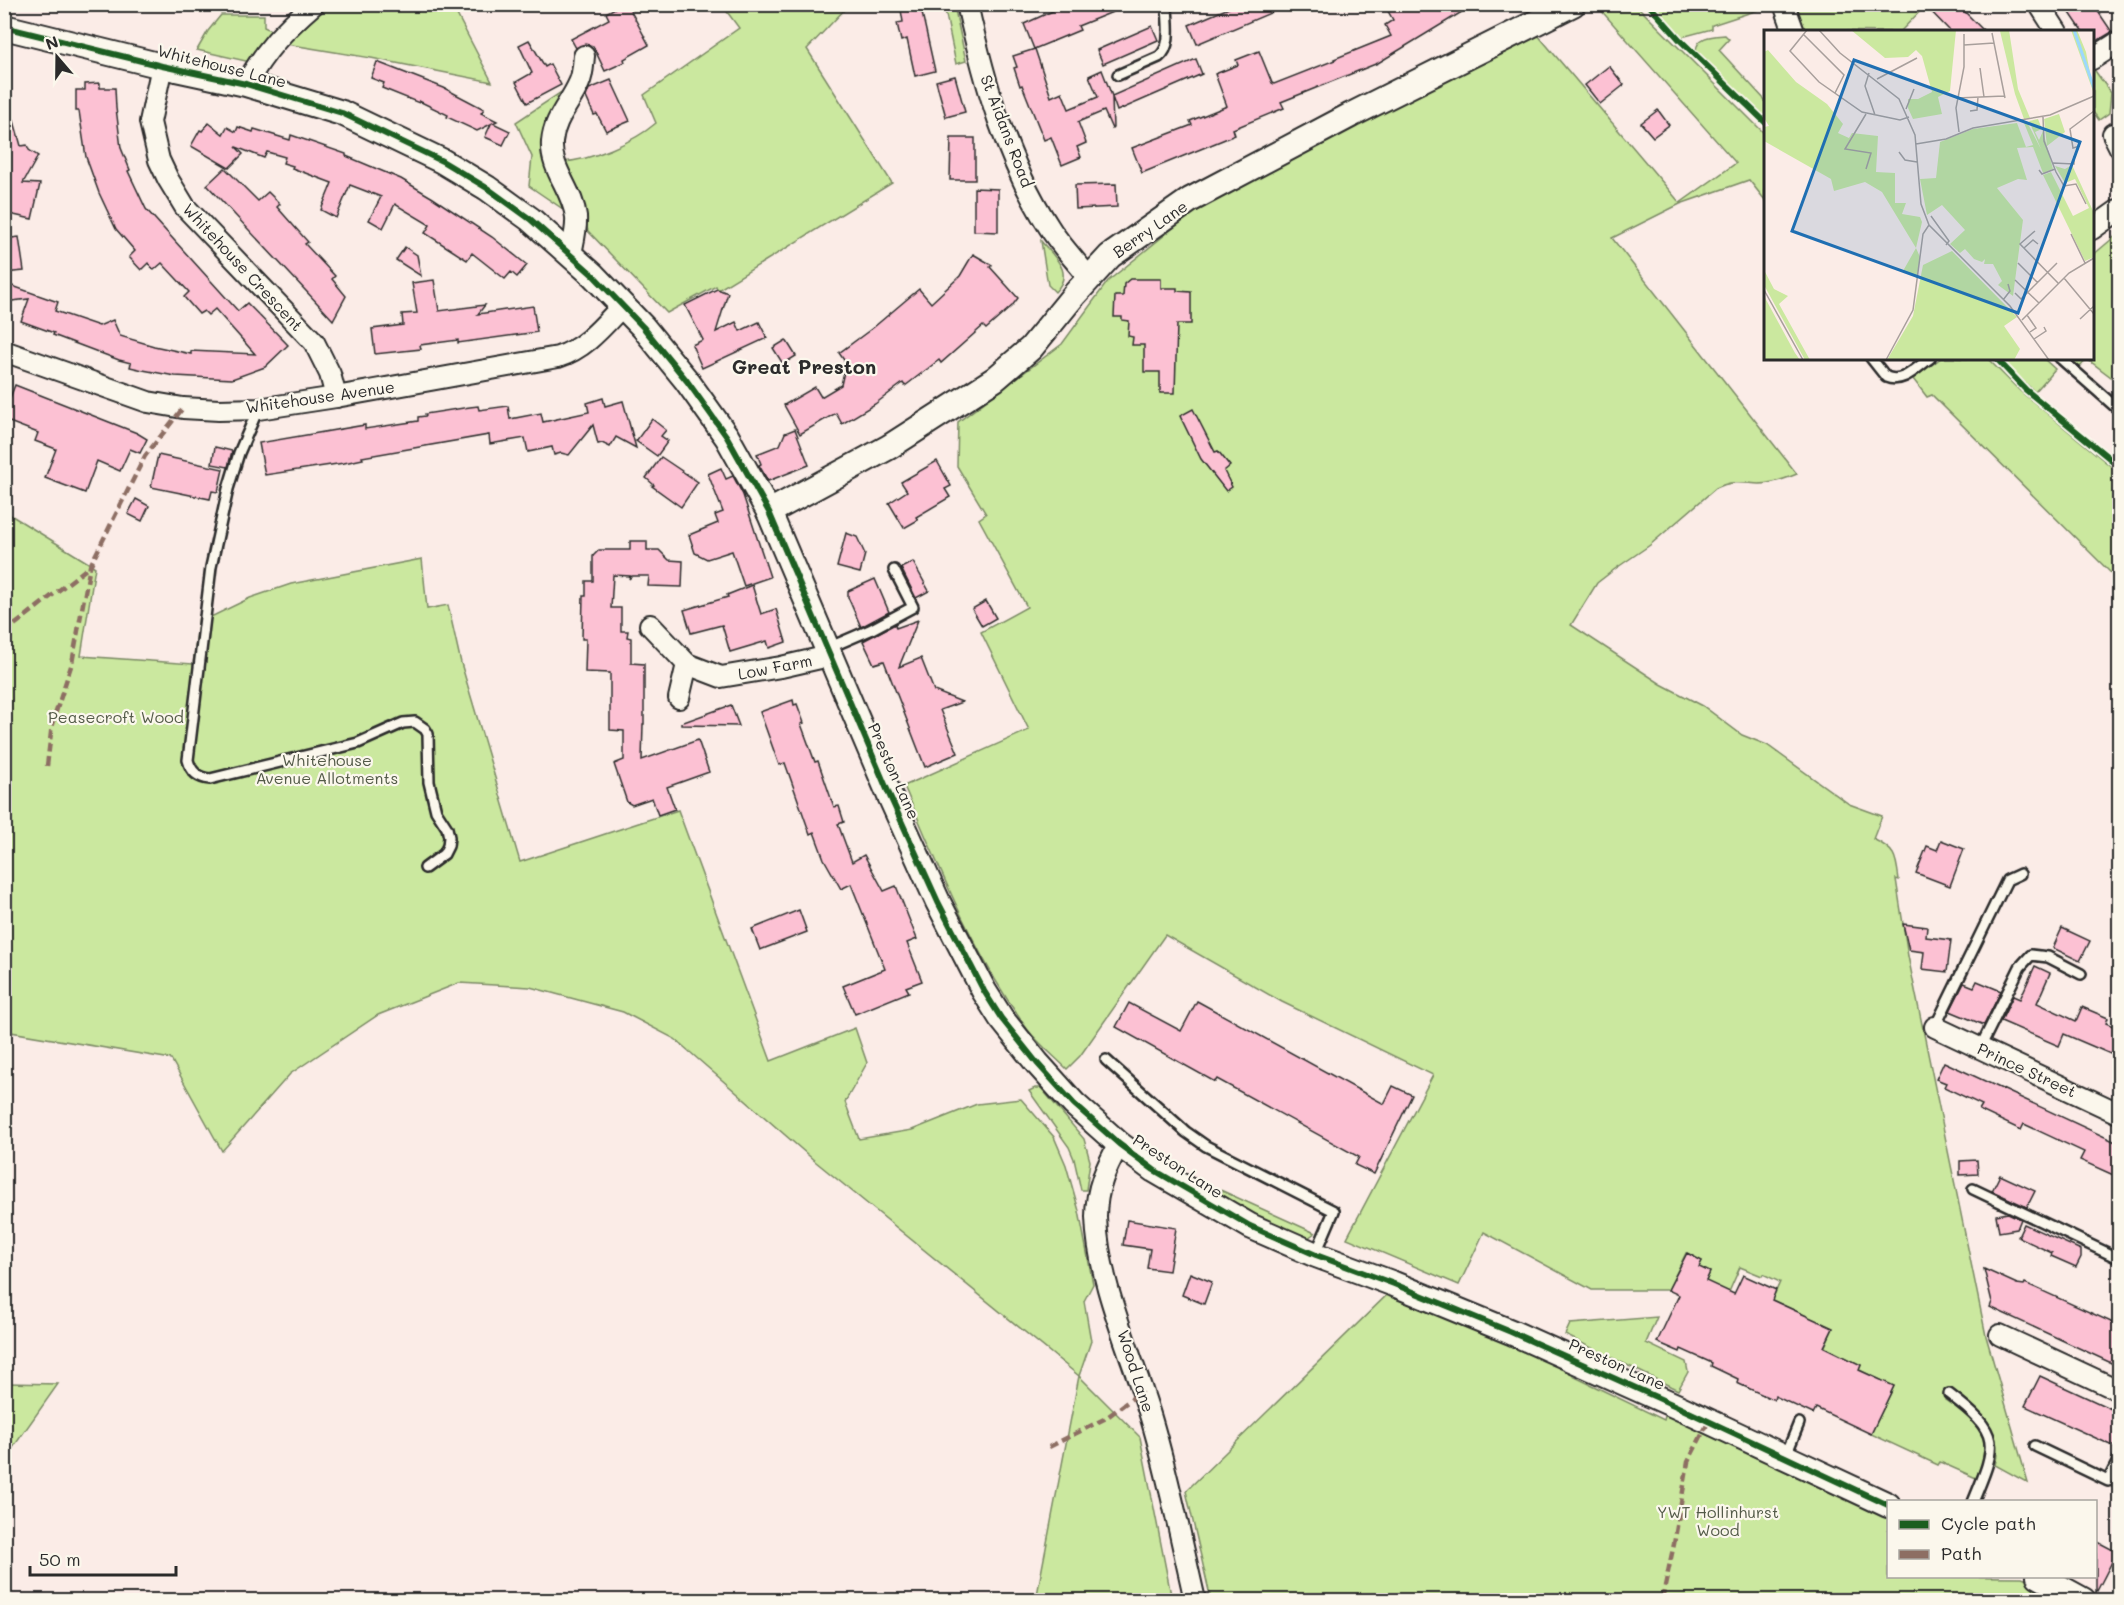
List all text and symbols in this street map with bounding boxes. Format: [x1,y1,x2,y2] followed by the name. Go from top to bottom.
[27,27,87,87] north arrow
[42,30,61,54] text: N
[1764,30,2094,360] inset map
[155,39,289,92] street label: Whitehouse Lane
[976,72,1039,190] street label: St Aidans Road
[1108,195,1191,262] street label: Berry Lane
[179,198,308,335] street label: Whitehouse Crescent
[732,353,876,379] district label: Great Preston
[244,376,396,417] street label: Whitehouse Avenue
[736,649,814,684] street label: Low Farm
[48,706,184,727] park label: Peasecroft Wood
[864,719,925,822] street label: Preston Lane
[256,749,398,788] park label: Whitehouse Avenue Allotments
[1974,1037,2080,1102] street label: Prince Street
[1129,1129,1227,1202] street label: Preston Lane
[1113,1327,1160,1415] street label: Wood Lane
[1566,1333,1669,1394] street label: Preston Lane
[1887,1500,2097,1578] legend
[1657,1501,1779,1540] park label: YWT Hollinhurst Wood
[1941,1511,2036,1535] text: Cycle path
[30,1539,176,1577] scale bar
[1941,1541,1981,1565] text: Path
[39,1547,81,1571] text: 50 m

